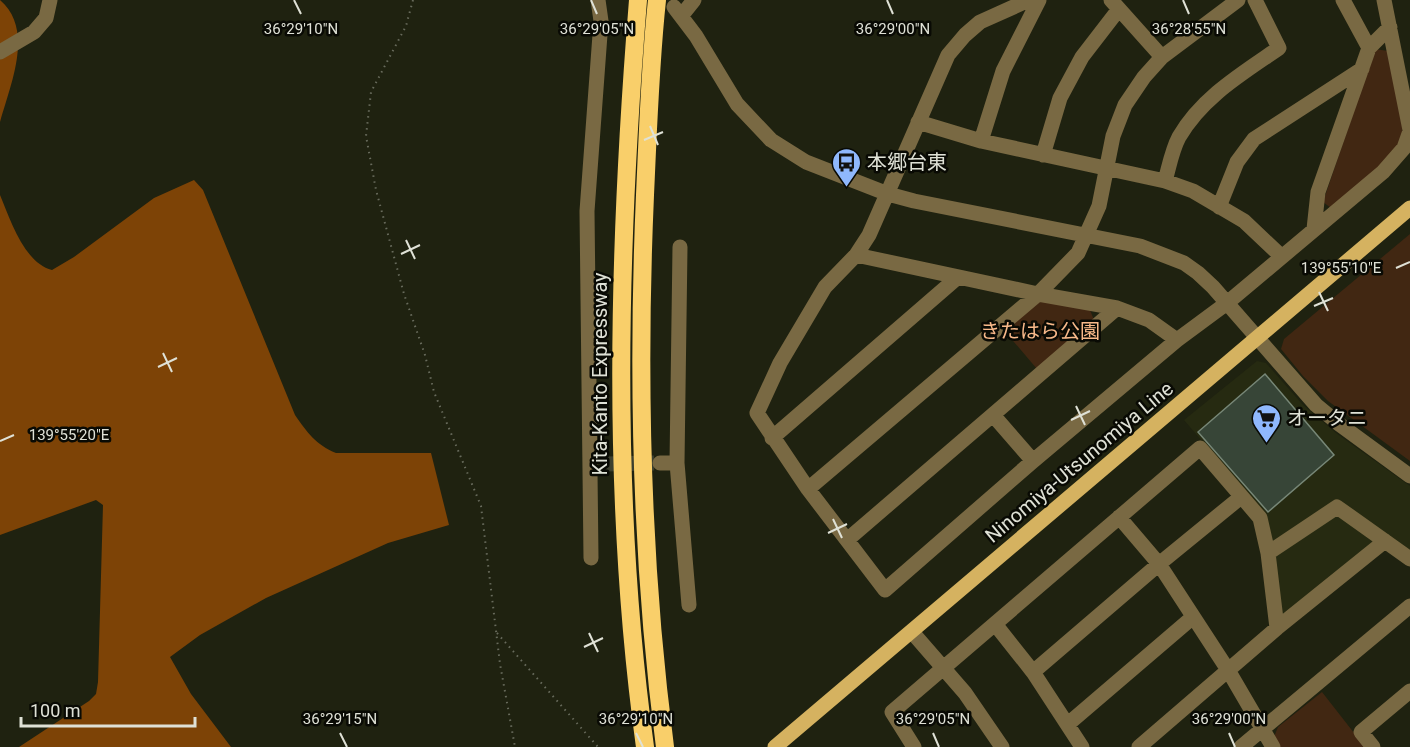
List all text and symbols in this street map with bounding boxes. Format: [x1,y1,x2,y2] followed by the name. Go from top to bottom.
[264,20,338,38] text: 36°29'10"N
[560,20,634,38] text: 36°29'05"N
[856,20,930,38] text: 36°29'00"N
[1152,20,1226,38] text: 36°28'55"N
[830,146,862,188] bus stop icon: 本郷台東
[867,150,947,174] place label: 本郷台東
[1301,259,1382,277] text: 139°55'10"E
[588,272,612,476] street label: Kita-Kanto Expressway
[980,319,1100,343] park label: きたはら公園
[980,376,1178,548] street label: Ninomiya-Utsunomiya Line
[1250,402,1282,444] supermarket icon: オータニ
[1287,406,1367,430] place label: オータニ
[29,426,110,444] text: 139°55'20"E
[21,690,195,728] scale bar
[30,700,81,721] text: 100 m
[303,710,377,728] text: 36°29'15"N
[599,710,673,728] text: 36°29'10"N
[896,710,970,728] text: 36°29'05"N
[1192,710,1266,728] text: 36°29'00"N

